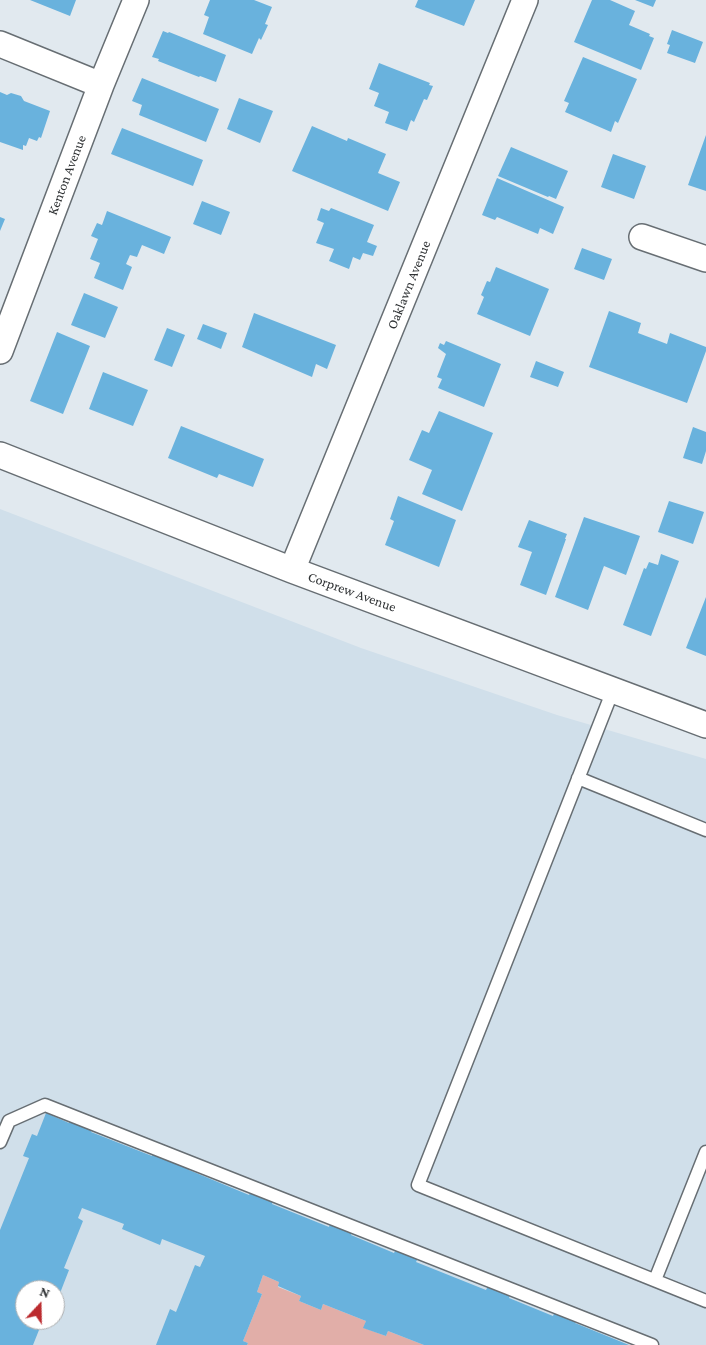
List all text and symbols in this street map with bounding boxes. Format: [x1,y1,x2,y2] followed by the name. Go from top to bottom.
[44,133,90,217] street label: Kenton Avenue
[384,238,434,332] street label: Oaklawn Avenue
[306,568,398,616] street label: Corprew Avenue
[15,1280,65,1330] north arrow
[38,1283,52,1301] text: N

